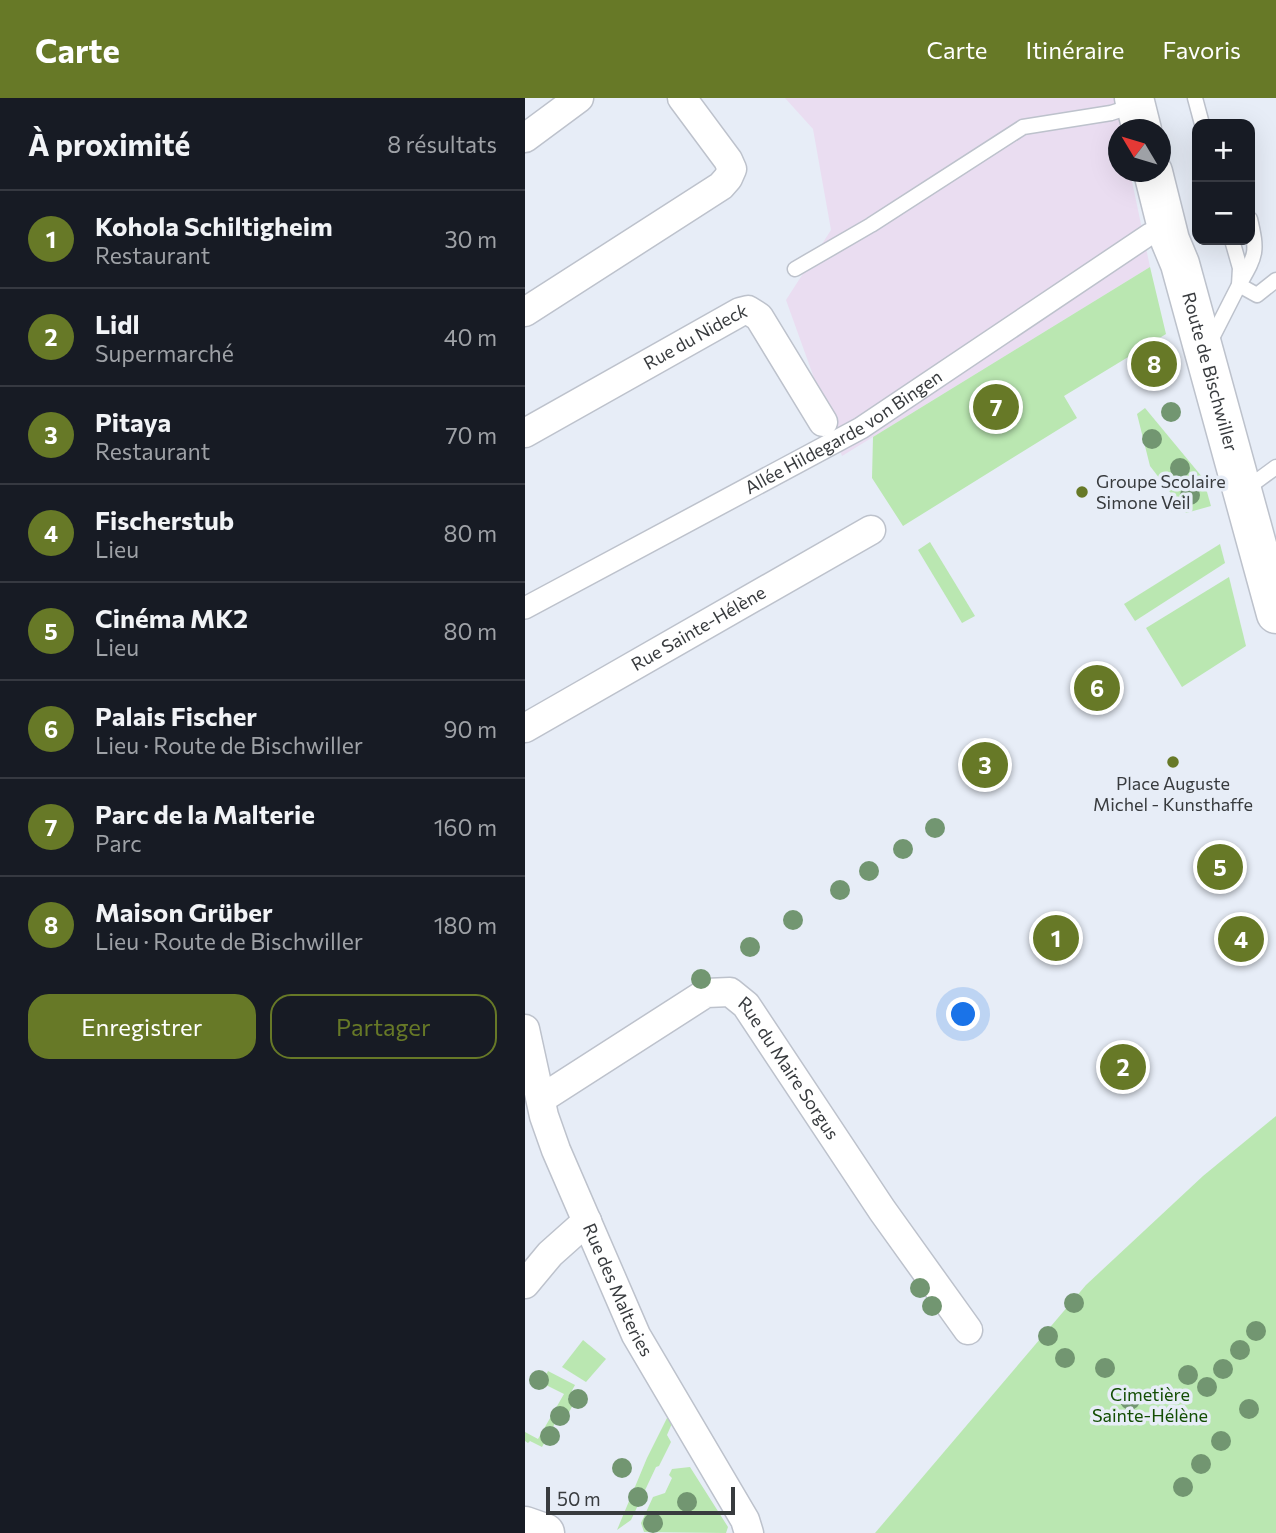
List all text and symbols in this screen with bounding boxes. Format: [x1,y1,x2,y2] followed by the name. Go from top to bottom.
[35,29,120,70] text: Carte
[927,35,988,64] text: Carte
[1026,35,1125,64] text: Itinéraire
[1163,35,1241,64] text: Favoris
[1108,119,1171,182] north arrow
[1192,119,1255,245] map controls
[1192,119,1255,182] button: +
[28,125,190,162] text: À proximité
[387,130,497,158] text: 8 résultats
[1192,182,1255,245] button: −
[95,210,333,241] text: Kohola Schiltigheim
[46,225,56,253] text: 1
[444,225,497,253] text: 30 m
[95,241,210,269] text: Restaurant
[1178,290,1243,454] street label: Route de Bischwiller
[640,299,750,374] street label: Rue du Nideck
[95,308,140,339] text: Lidl
[44,323,58,351] text: 2
[444,323,497,351] text: 40 m
[1131,338,1177,390] pin: 8
[95,339,234,367] text: Supermarché
[741,365,946,498] street label: Allée Hildegarde von Bingen
[973,381,1019,433] pin: 7
[95,406,171,437] text: Pitaya
[44,421,58,449] text: 3
[445,421,497,449] text: 70 m
[95,437,210,465] text: Restaurant
[1096,470,1226,513] place label: Groupe Scolaire Simone Veil
[1074,484,1090,500] marker: Groupe Scolaire Simone Veil
[95,504,234,535] text: Fischerstub
[44,519,58,547] text: 4
[444,519,497,547] text: 80 m
[95,535,139,563] text: Lieu
[627,581,769,675] street label: Rue Sainte-Hélène
[95,602,248,633] text: Cinéma MK2
[44,617,58,645] text: 5
[444,617,497,645] text: 80 m
[95,633,139,661] text: Lieu
[1074,662,1120,714] pin: 6
[95,700,257,731] text: Palais Fischer
[44,715,58,743] text: 6
[444,715,497,743] text: 90 m
[95,731,363,759] text: Lieu · Route de Bischwiller
[962,739,1008,791] pin: 3
[1165,754,1181,770] marker: Place Auguste Michel - Kunsthaffe
[1093,772,1253,815] place label: Place Auguste Michel - Kunsthaffe
[95,798,315,829] text: Parc de la Malterie
[45,813,57,841] text: 7
[434,813,497,841] text: 160 m
[95,829,142,857] text: Parc
[1197,841,1243,893] pin: 5
[95,896,273,927] text: Maison Grüber
[44,911,58,939] text: 8
[434,911,497,939] text: 180 m
[1033,912,1079,964] pin: 1
[1218,913,1264,965] pin: 4
[95,927,363,955] text: Lieu · Route de Bischwiller
[734,991,844,1143] street label: Rue du Maire Sorgus
[28,994,256,1059] button: Enregistrer
[270,994,497,1059] button: Partager
[946,997,980,1031] your location
[1100,1041,1146,1093] pin: 2
[579,1220,658,1360] street label: Rue des Malteries
[1092,1383,1208,1426] park label: Cimetière Sainte-Hélène
[546,1484,735,1516] scale bar
[557,1487,601,1510] text: 50 m

